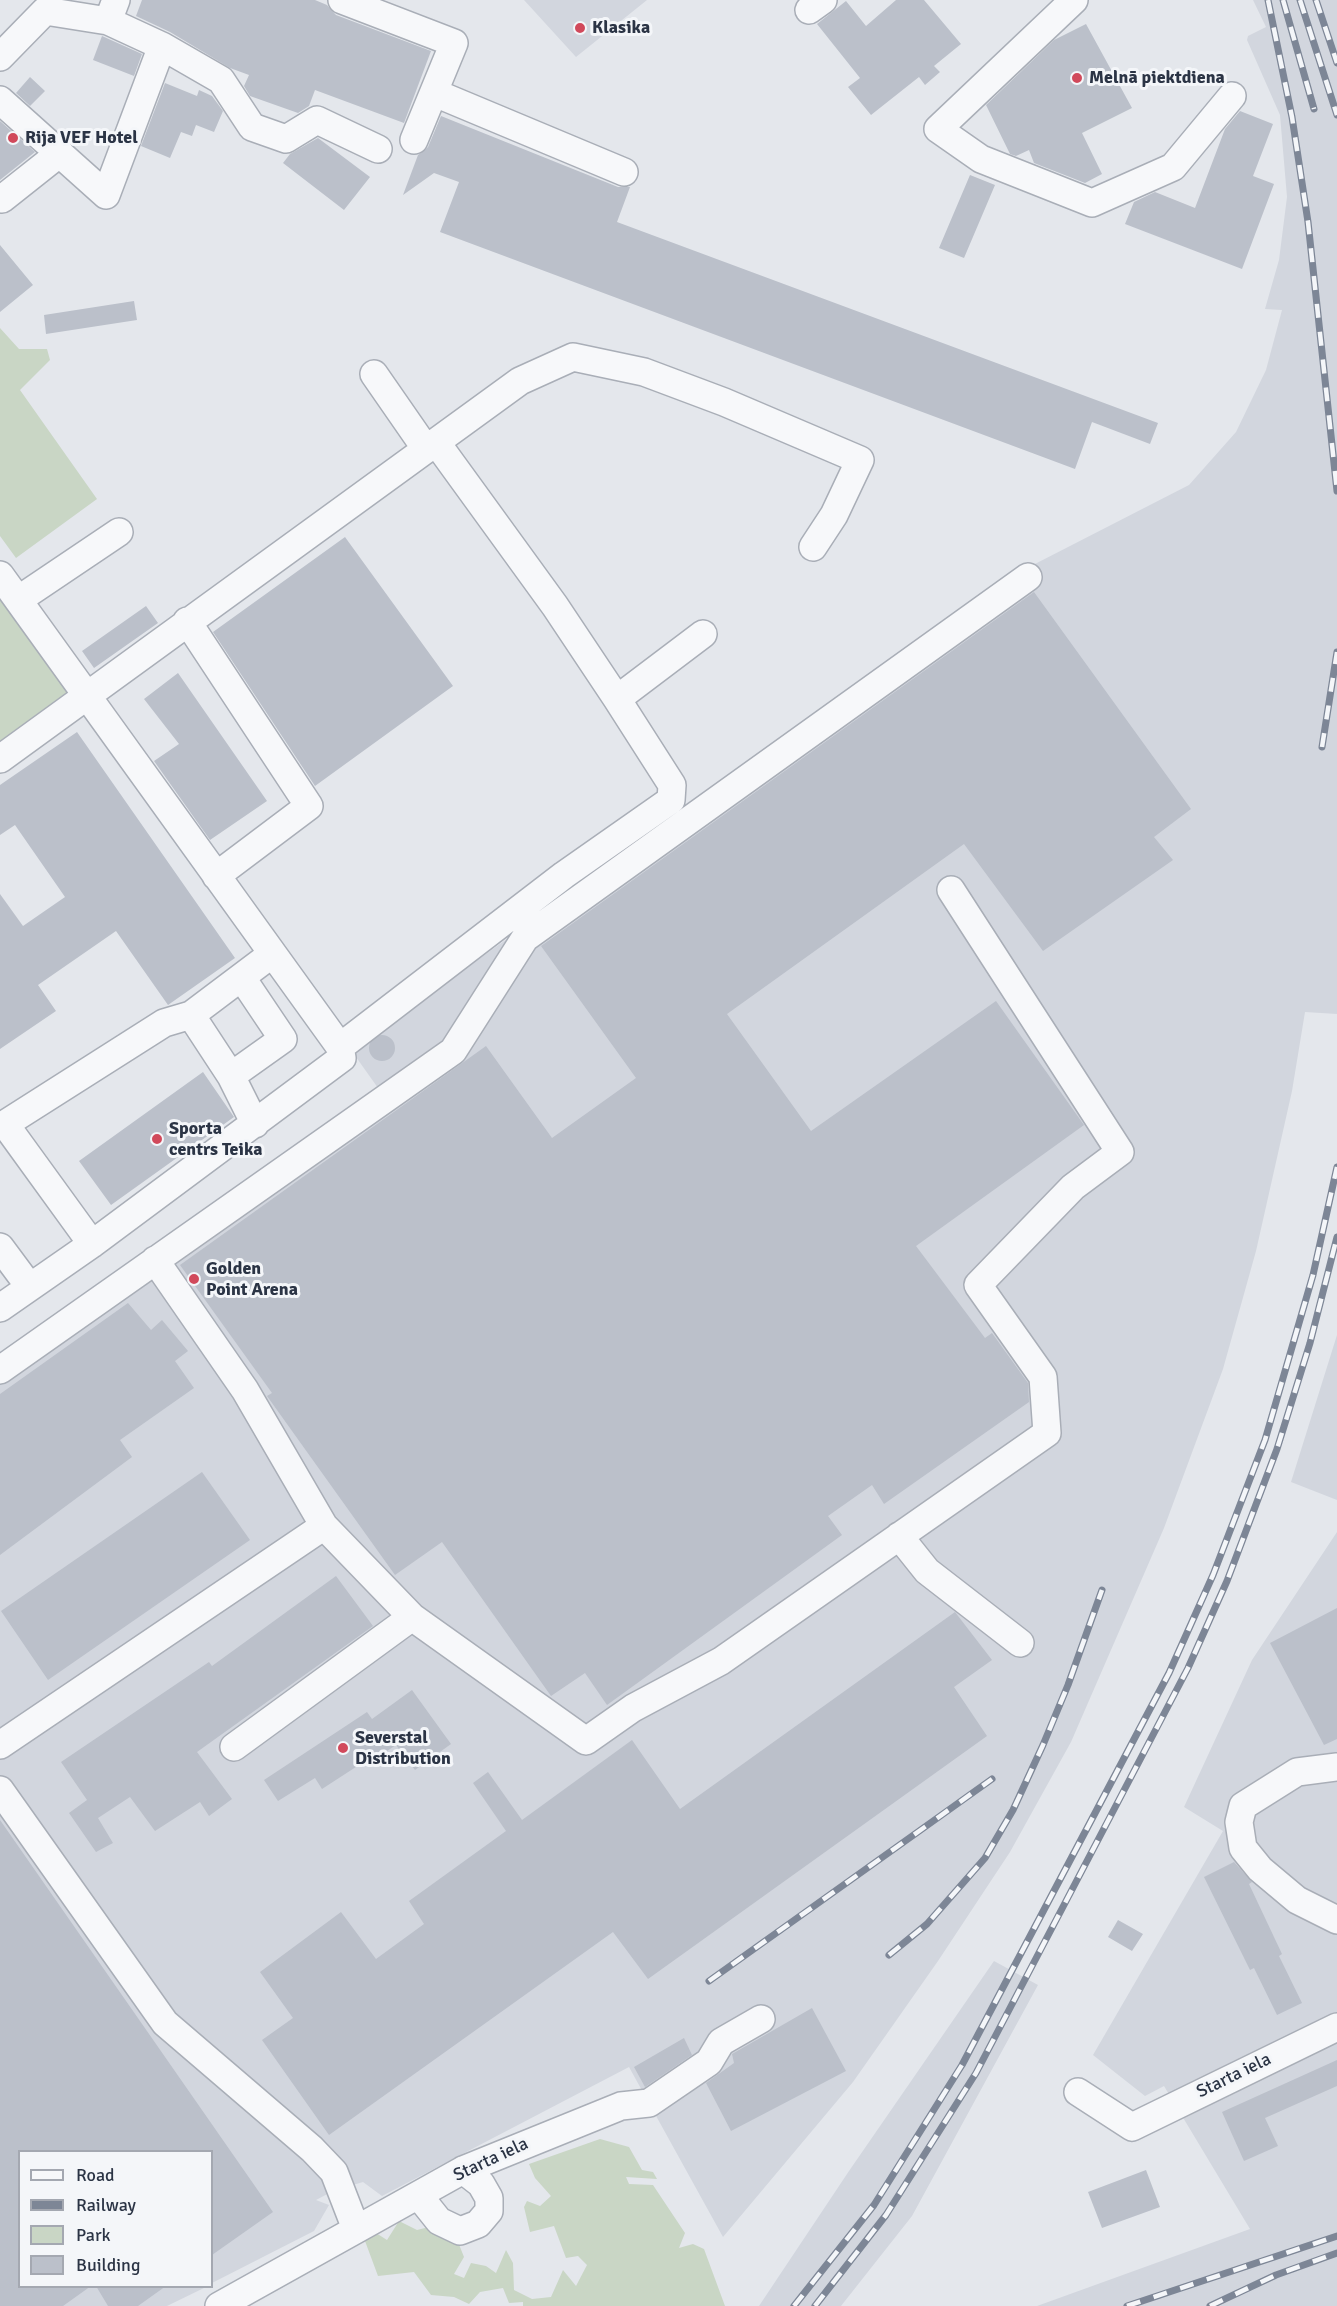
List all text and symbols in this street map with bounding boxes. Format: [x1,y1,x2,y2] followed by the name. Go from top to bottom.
[592,17,650,39] place label: Klasika
[573,21,587,35] marker: Klasika
[1089,67,1225,89] place label: Melnā piektdiena
[1070,71,1084,85] marker: Melnā piektdiena
[25,127,138,149] place label: Rija VEF Hotel
[6,131,20,145] marker: Rija VEF Hotel
[169,1118,263,1160] place label: Sporta centrs Teika
[150,1132,164,1146] marker: Sporta centrs Teika
[206,1258,298,1300] place label: Golden Point Arena
[187,1272,201,1286] marker: Golden Point Arena
[355,1727,451,1770] place label: Severstal Distribution
[336,1741,350,1755] marker: Severstal Distribution
[1193,2049,1275,2103] street label: Starta iela
[450,2133,532,2187] street label: Starta iela
[18,2150,213,2288] legend
[76,2164,115,2186] text: Road
[76,2194,136,2216] text: Railway
[76,2224,111,2246] text: Park
[76,2254,140,2276] text: Building

